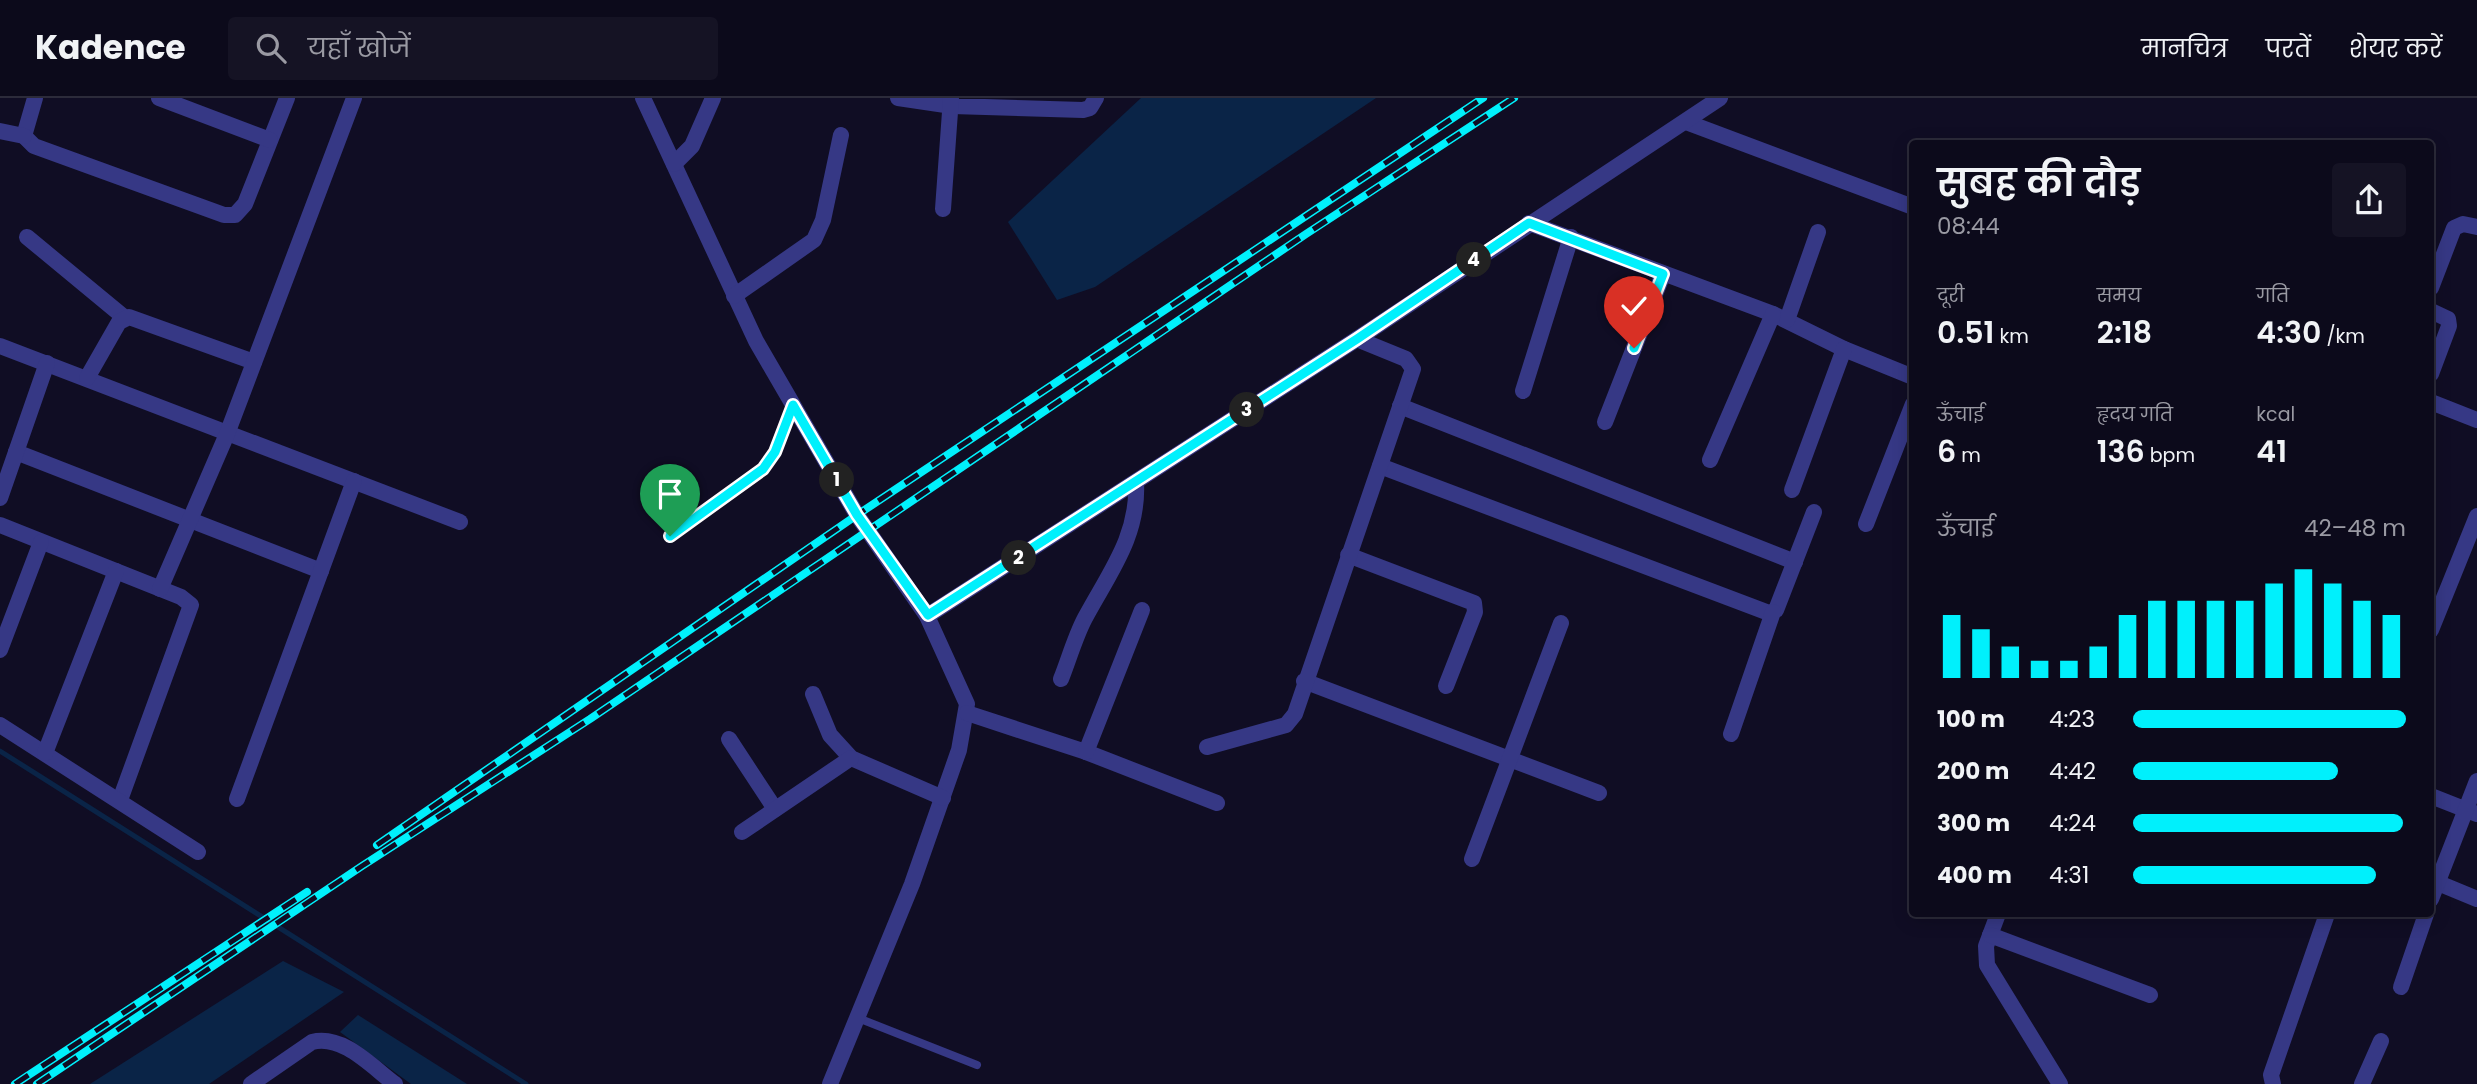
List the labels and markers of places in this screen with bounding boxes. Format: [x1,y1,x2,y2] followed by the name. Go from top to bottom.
[1456,242,1492,278] pin: 4
[1604,276,1664,348] pin
[1230,392,1264,428] pin: 3
[820,462,854,498] pin: 1
[640,464,700,536] pin
[1002,540,1036,575] pin: 2

